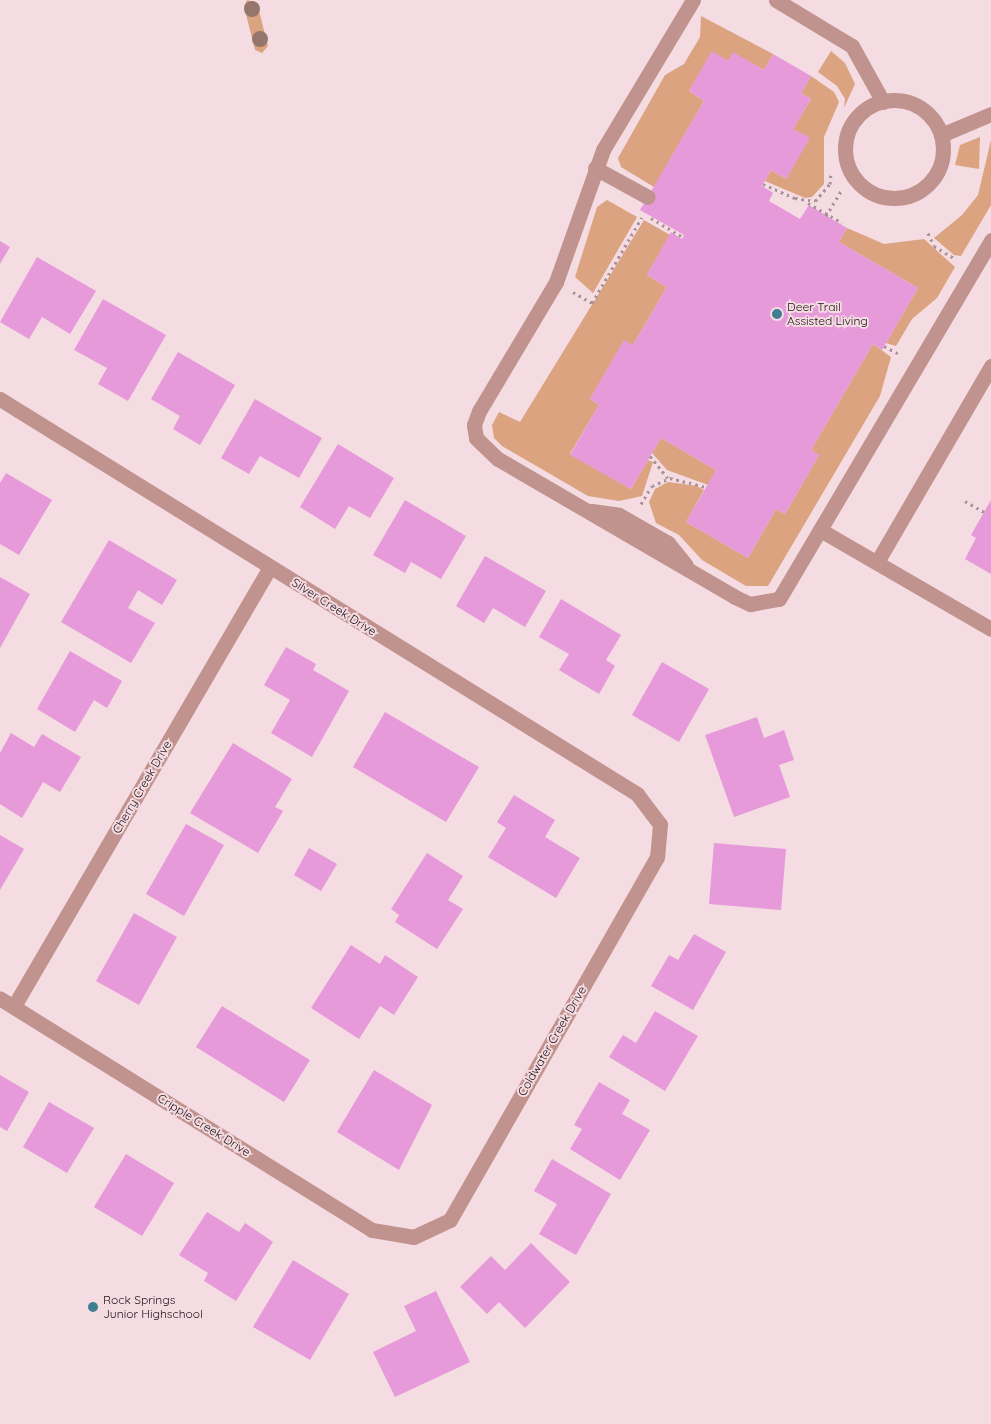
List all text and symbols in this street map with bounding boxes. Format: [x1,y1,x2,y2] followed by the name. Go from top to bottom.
[787,300,868,328] place label: Deer Trail Assisted Living
[771,308,783,320] marker: Deer Trail Assisted Living
[289,575,379,639] street label: Silver Creek Drive
[109,738,175,836] street label: Cherry Creek Drive
[515,984,589,1098] street label: Coldwater Creek Drive
[155,1091,253,1159] street label: Cripple Creek Drive
[103,1293,203,1321] place label: Rock Springs Junior Highschool
[87,1301,99,1313] marker: Rock Springs Junior Highschool

